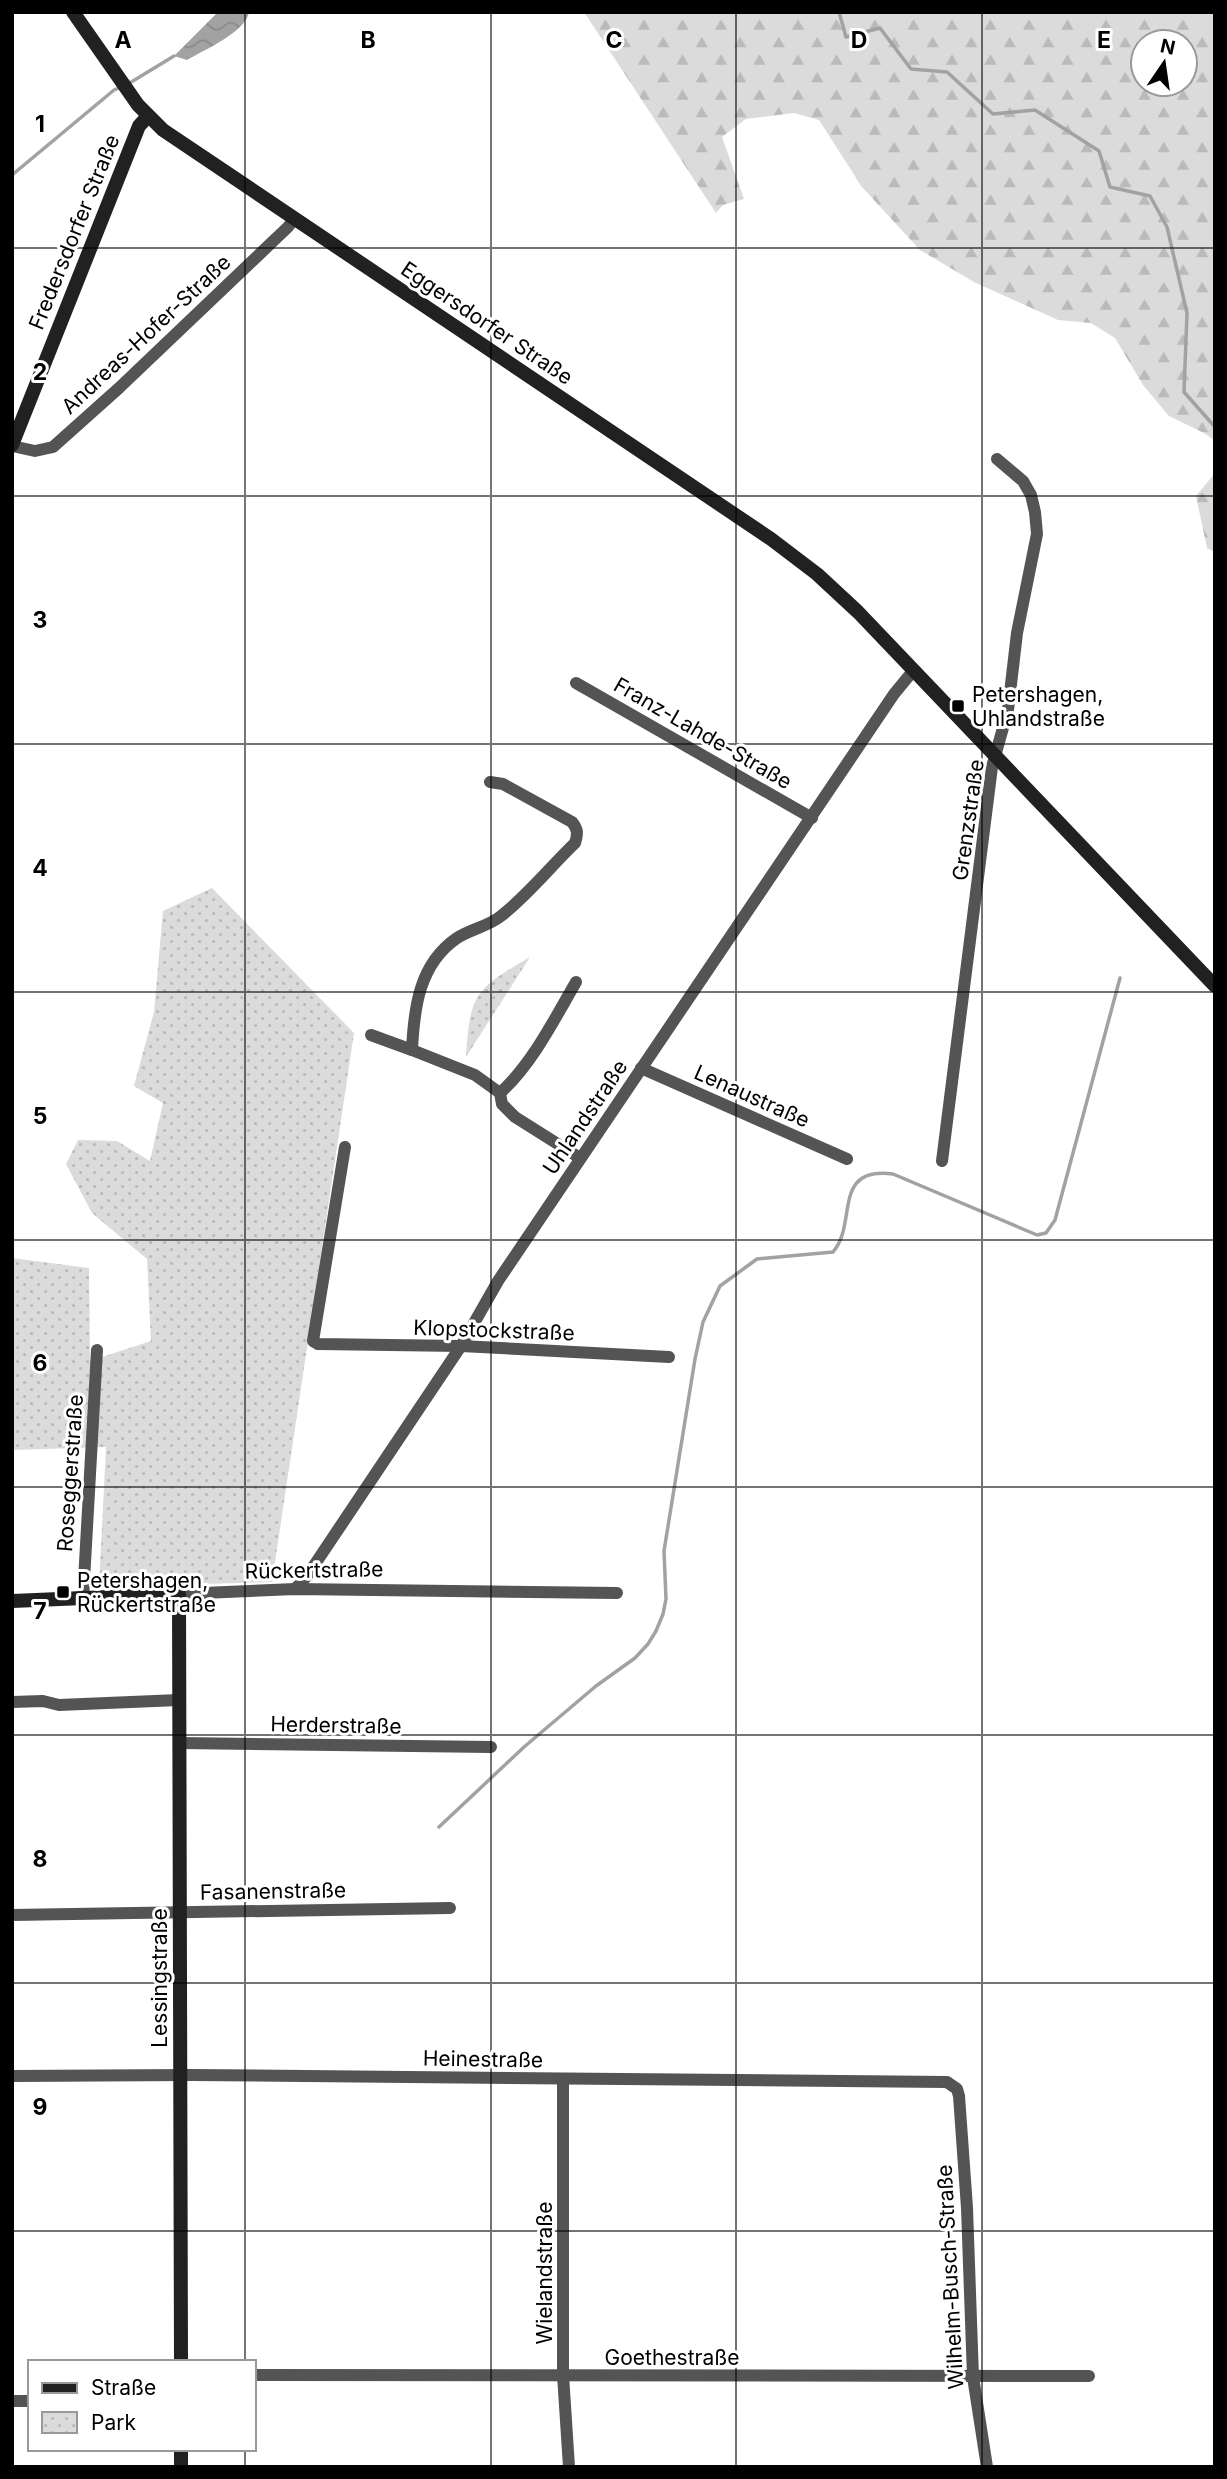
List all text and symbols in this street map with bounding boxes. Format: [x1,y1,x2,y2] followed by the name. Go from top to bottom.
[114,26,132,54] text: A
[360,26,376,54] text: B
[605,26,623,54] text: C
[851,26,867,54] text: D
[1097,26,1111,54] text: E
[1129,28,1199,98] north arrow
[1158,34,1177,60] text: N
[35,110,45,138] text: 1
[23,131,125,333] street label: Fredersdorfer Straße
[56,249,236,419] street label: Andreas-Hofer-Straße
[396,256,578,390] street label: Eggersdorfer Straße
[33,358,47,386] text: 2
[33,606,47,634] text: 3
[610,672,796,794] street label: Franz-Lahde-Straße
[972,682,1105,731] place label: Petershagen, Uhlandstraße
[950,698,966,714] marker: Petershagen, Uhlandstraße
[947,758,989,882] street label: Grenzstraße
[32,854,48,882] text: 4
[537,1055,633,1179] street label: Uhlandstraße
[690,1059,814,1133] street label: Lenaustraße
[33,1102,47,1130] text: 5
[413,1315,575,1345] street label: Klopstockstraße
[33,1349,47,1377] text: 6
[52,1393,88,1553] street label: Roseggerstraße
[244,1556,384,1584] street label: Rückertstraße
[77,1568,216,1617] place label: Petershagen, Rückertstraße
[55,1584,71,1600] marker: Petershagen, Rückertstraße
[33,1597,47,1625] text: 7
[270,1711,402,1739] street label: Herderstraße
[33,1845,47,1873] text: 8
[200,1877,346,1905] street label: Fasanenstraße
[147,1908,172,2048] street label: Lessingstraße
[423,2045,543,2073] street label: Heinestraße
[33,2093,47,2121] text: 9
[932,2164,968,2390] street label: Wilhelm-Busch-Straße
[532,2201,557,2345] street label: Wielandstraße
[605,2345,739,2370] street label: Goethestraße
[28,2360,256,2451] legend
[91,2375,156,2400] text: Straße
[91,2410,136,2435] text: Park

